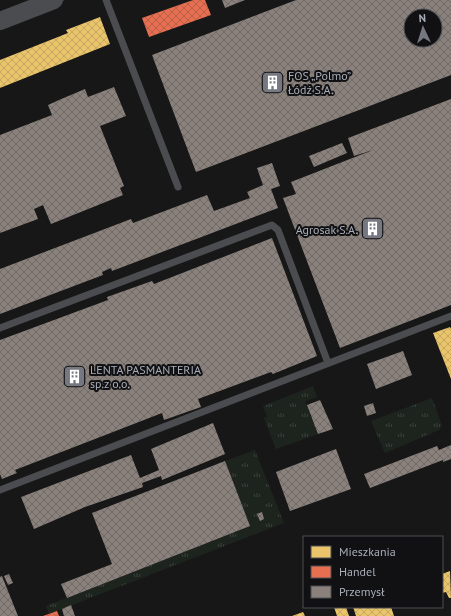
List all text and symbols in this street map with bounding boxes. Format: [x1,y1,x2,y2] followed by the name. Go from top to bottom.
[403,8,443,48] north arrow
[418,11,426,25] text: N
[288,68,351,97] place label: FOS „Polmo” Łódź S.A.
[259,69,285,95] building icon: FOS „Polmo” Łódź S.A.
[360,216,386,242] building icon: Agrosak S.A.
[296,222,358,237] place label: Agrosak S.A.
[90,362,201,391] place label: LENTA PASMANTERIA sp.z o.o.
[61,363,87,389] building icon: LENTA PASMANTERIA sp.z o.o.
[303,536,443,608] legend
[339,544,396,559] text: Mieszkania
[339,564,376,579] text: Handel
[339,584,385,599] text: Przemysł

